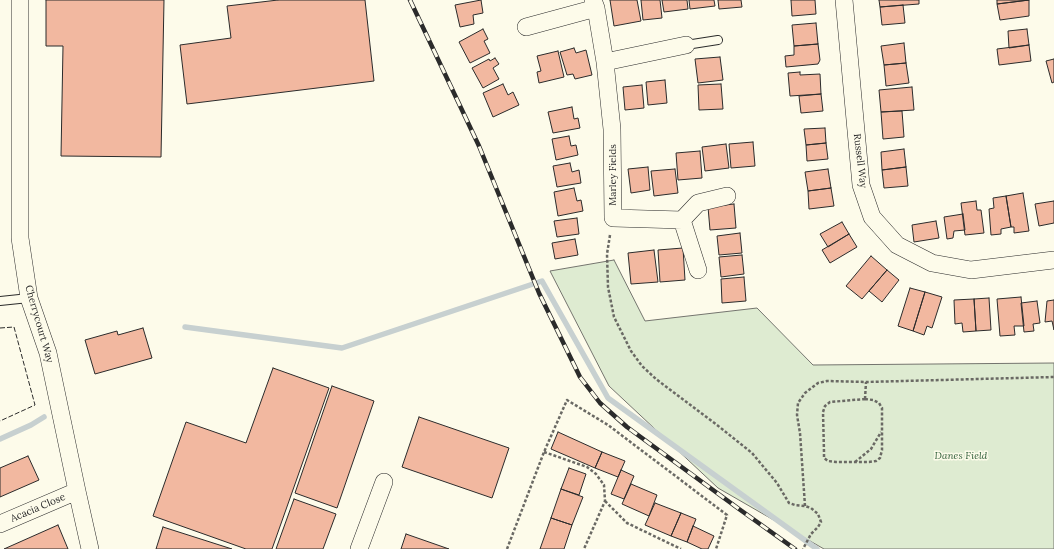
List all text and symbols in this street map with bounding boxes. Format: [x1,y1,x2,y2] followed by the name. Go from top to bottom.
[851,133,869,189] street label: Russell Way
[607,144,619,206] street label: Marley Fields
[22,284,56,364] street label: Cherrycourt Way
[935,450,987,462] park label: Danes Field
[9,491,67,525] street label: Acacia Close

